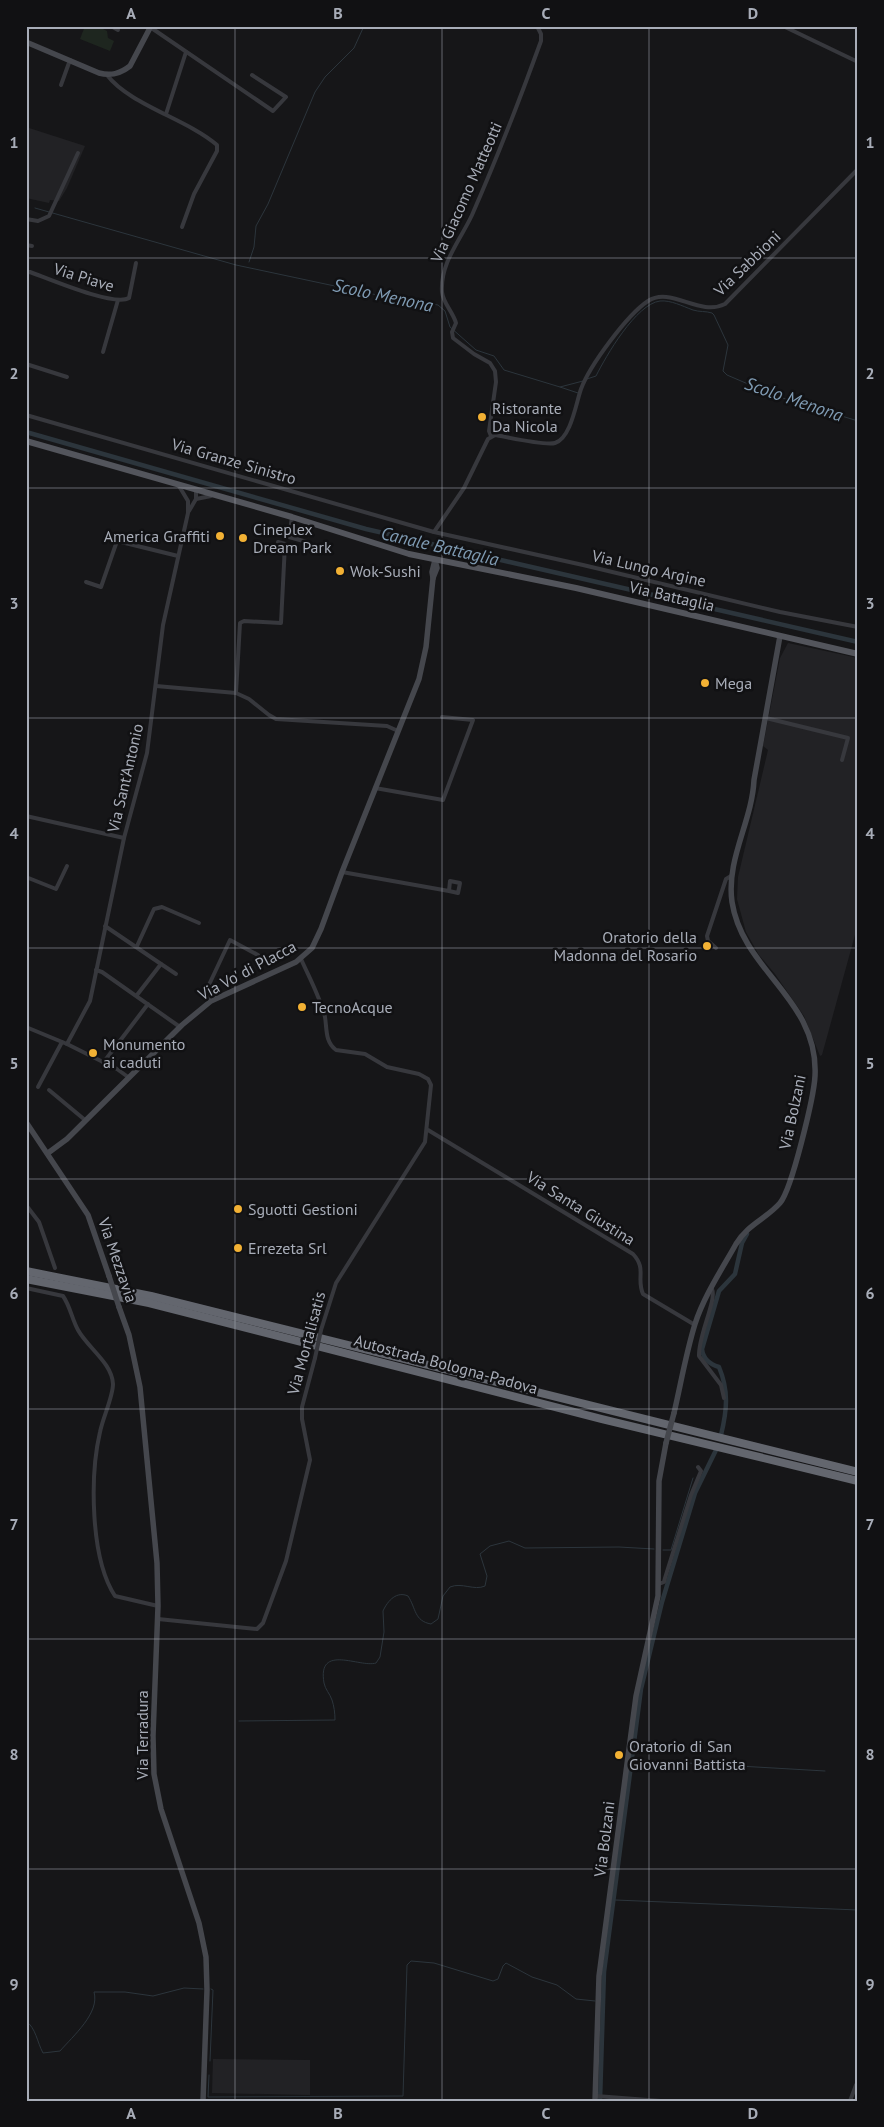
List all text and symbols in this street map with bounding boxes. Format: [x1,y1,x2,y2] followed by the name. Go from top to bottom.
[126,3,136,23] text: A
[333,3,343,23] text: B
[542,3,551,23] text: C
[748,3,758,23] text: D
[426,119,506,266] street label: Via Giacomo Matteotti
[9,132,19,152] text: 1
[865,132,875,152] text: 1
[709,226,785,300] street label: Via Sabbioni
[50,258,117,296] street label: Via Piave
[331,273,436,317] water label: Scolo Menona
[9,363,19,383] text: 2
[865,363,875,383] text: 2
[742,371,846,427] water label: Scolo Menona
[492,398,562,436] place label: Ristorante Da Nicola
[476,411,488,423] marker: Ristorante Da Nicola
[168,433,299,488] street label: Via Granze Sinistro
[253,519,332,557] place label: Cineplex Dream Park
[379,521,501,571] water label: Canale Battaglia
[104,526,210,546] place label: America Graffiti
[214,530,226,542] marker: America Graffiti
[237,532,249,544] marker: Cineplex Dream Park
[589,545,708,591] street label: Via Lungo Argine
[350,561,421,581] place label: Wok-Sushi
[334,565,346,577] marker: Wok-Sushi
[626,576,717,616] street label: Via Battaglia
[9,593,19,613] text: 3
[865,593,875,613] text: 3
[715,673,752,693] place label: Mega
[699,677,711,689] marker: Mega
[103,722,147,835] street label: Via Sant'Antonio
[9,823,19,843] text: 4
[865,823,875,843] text: 4
[554,927,697,965] place label: Oratorio della Madonna del Rosario
[194,936,299,1005] street label: Via Vo' di Placca
[701,940,713,952] marker: Oratorio della Madonna del Rosario
[312,997,393,1017] place label: TecnoAcque
[296,1001,308,1013] marker: TecnoAcque
[103,1034,185,1072] place label: Monumento ai caduti
[87,1047,99,1059] marker: Monumento ai caduti
[9,1053,19,1073] text: 5
[865,1053,875,1073] text: 5
[774,1073,810,1152] street label: Via Bolzani
[522,1166,639,1249] street label: Via Santa Giustina
[248,1199,358,1219] place label: Sguotti Gestioni
[232,1203,244,1215] marker: Sguotti Gestioni
[94,1214,142,1305] street label: Via Mezzavia
[248,1238,327,1258] place label: Errezeta Srl
[232,1242,244,1254] marker: Errezeta Srl
[9,1283,19,1303] text: 6
[865,1283,875,1303] text: 6
[282,1289,329,1398] street label: Via Mortalisatis
[352,1330,540,1398] street label: Autostrada Bologna-Padova
[9,1514,19,1534] text: 7
[865,1514,875,1534] text: 7
[132,1690,152,1781] street label: Via Terradura
[629,1736,746,1774] place label: Oratorio di San Giovanni Battista
[9,1744,19,1764] text: 8
[865,1744,875,1764] text: 8
[613,1749,625,1761] marker: Oratorio di San Giovanni Battista
[589,1800,619,1879] street label: Via Bolzani
[9,1974,19,1994] text: 9
[865,1974,875,1994] text: 9
[126,2103,136,2123] text: A
[333,2103,343,2123] text: B
[542,2103,551,2123] text: C
[748,2103,758,2123] text: D

